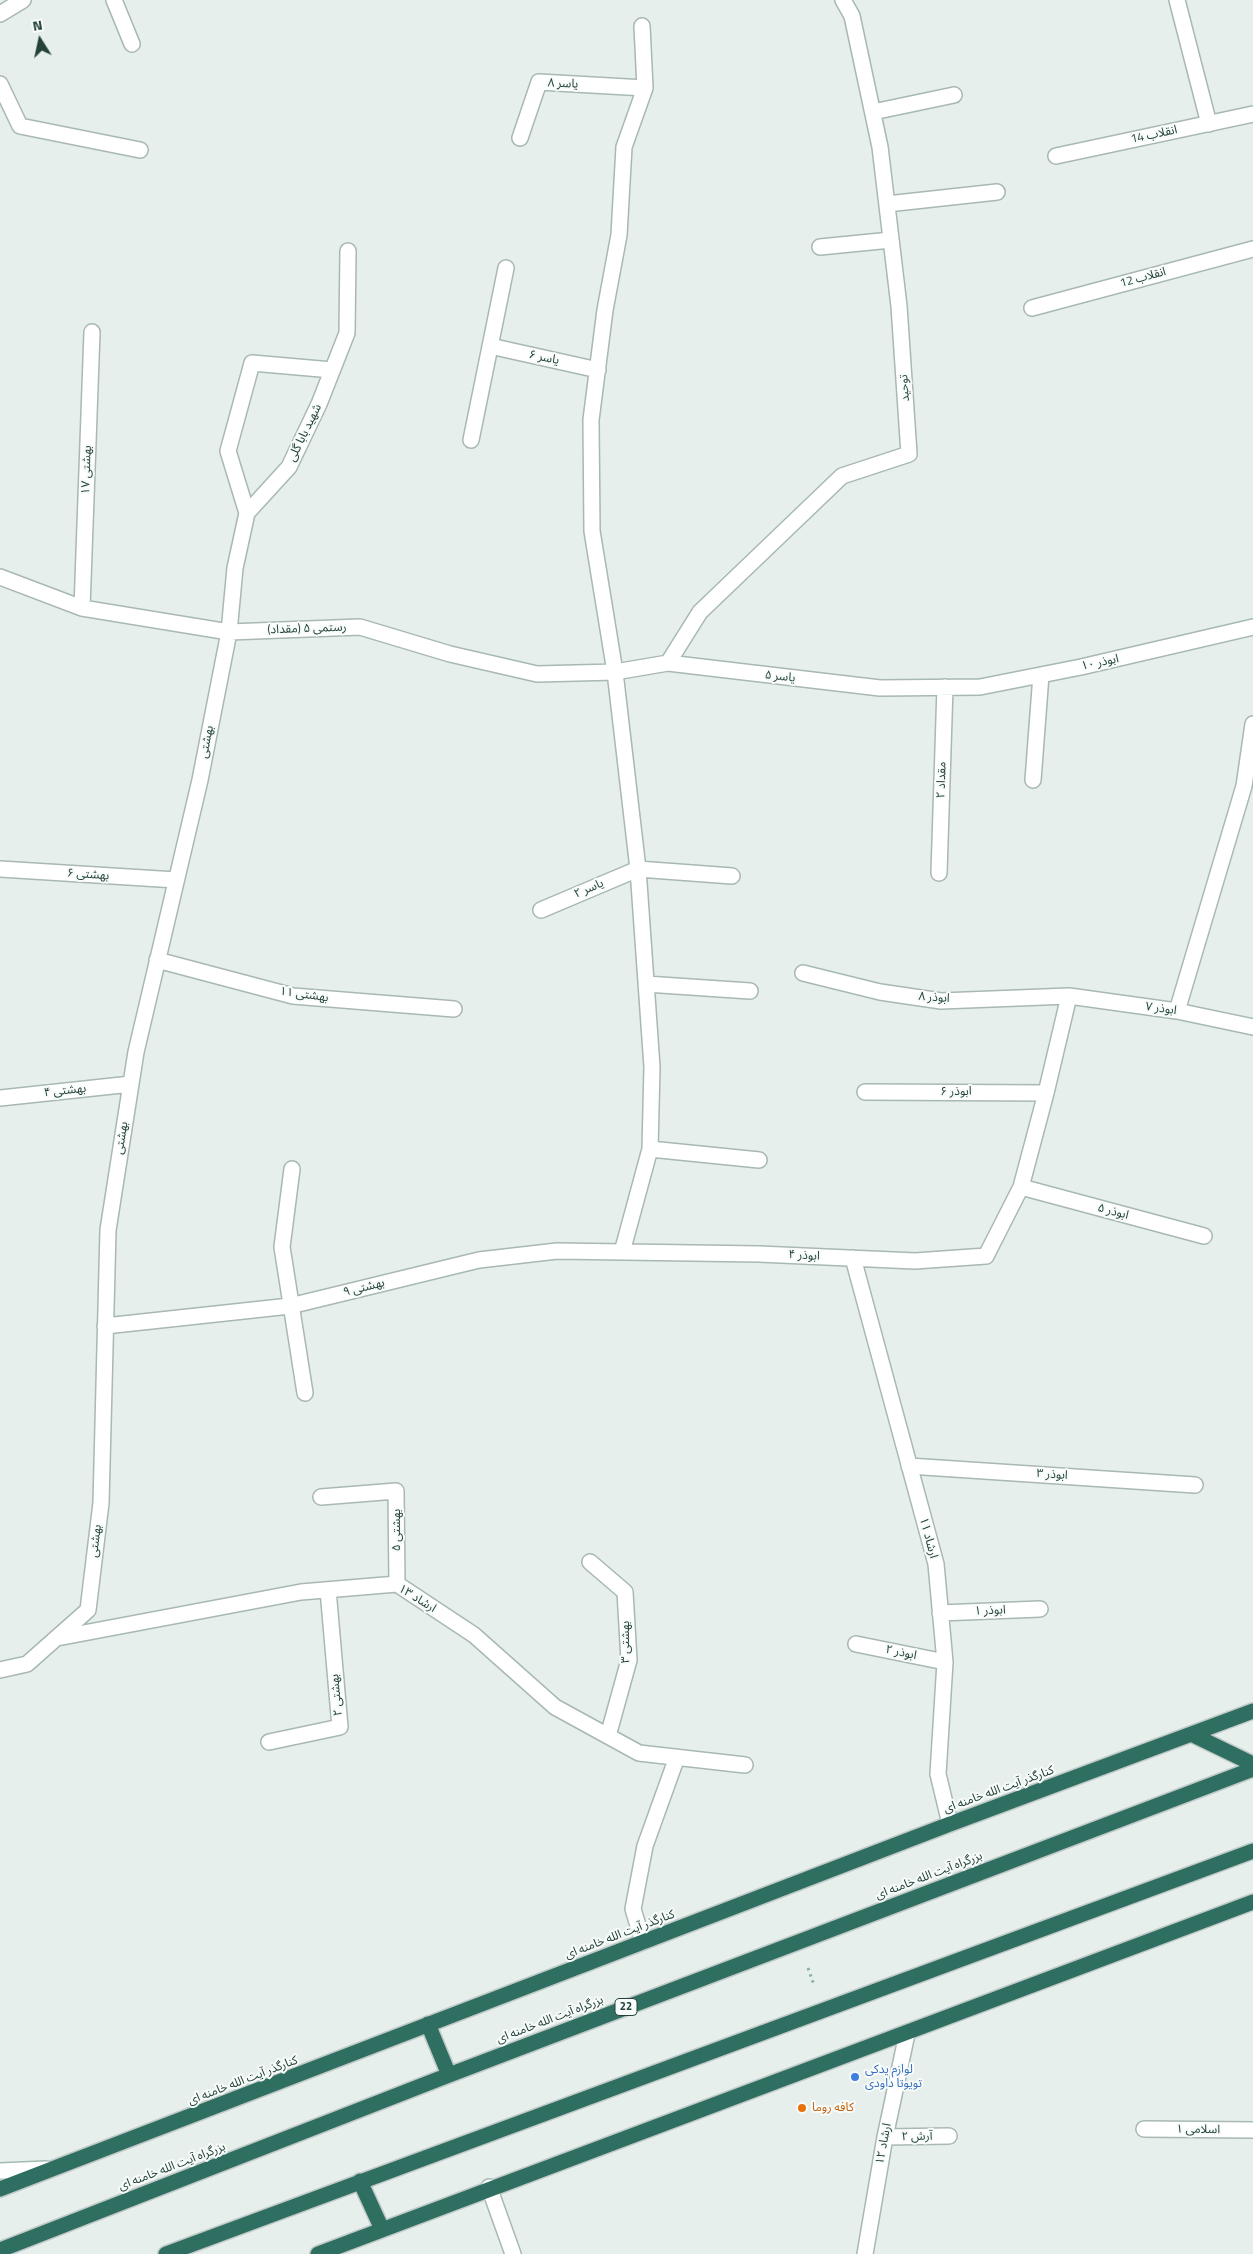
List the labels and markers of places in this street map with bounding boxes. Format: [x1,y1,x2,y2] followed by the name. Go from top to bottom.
[865,2063,922,2091] place label: لوازم یدکی تویوتا داودی
[849,2071,861,2083] marker: لوازم یدکی تویوتا داودی
[812,2101,854,2115] place label: کافه روما
[796,2102,808,2114] marker: کافه روما

